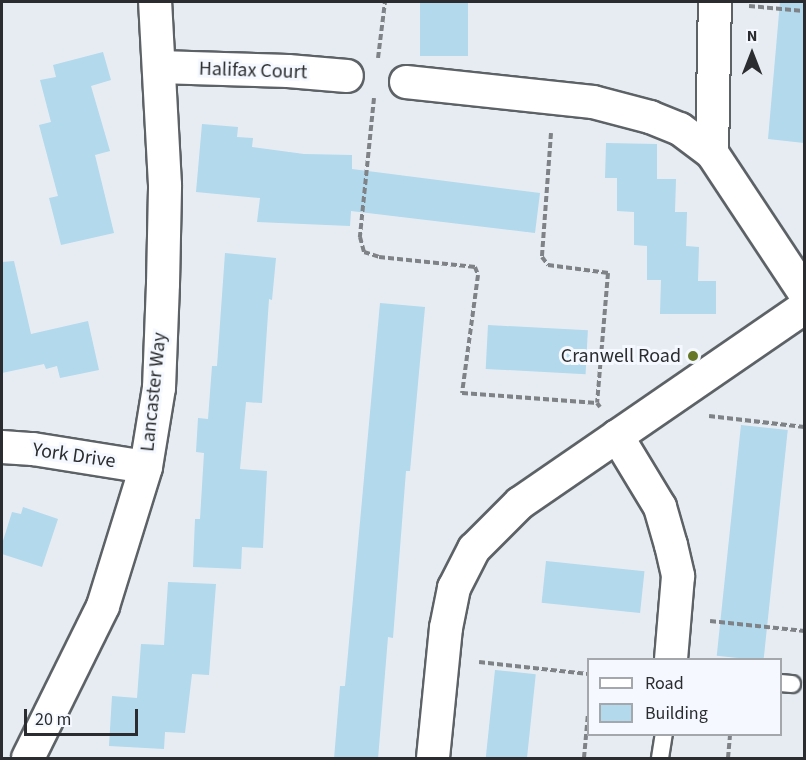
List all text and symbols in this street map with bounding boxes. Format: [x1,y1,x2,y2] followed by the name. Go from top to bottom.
[722,24,782,84] north arrow
[747,25,757,47] text: N
[198,57,308,85] street label: Halifax Court
[136,331,172,453] street label: Lancaster Way
[561,344,681,368] place label: Cranwell Road
[686,349,700,363] marker: Cranwell Road
[31,438,117,474] street label: York Drive
[587,658,782,736] legend
[645,671,684,696] text: Road
[27,697,141,735] scale bar
[645,701,708,726] text: Building
[35,707,71,732] text: 20 m

